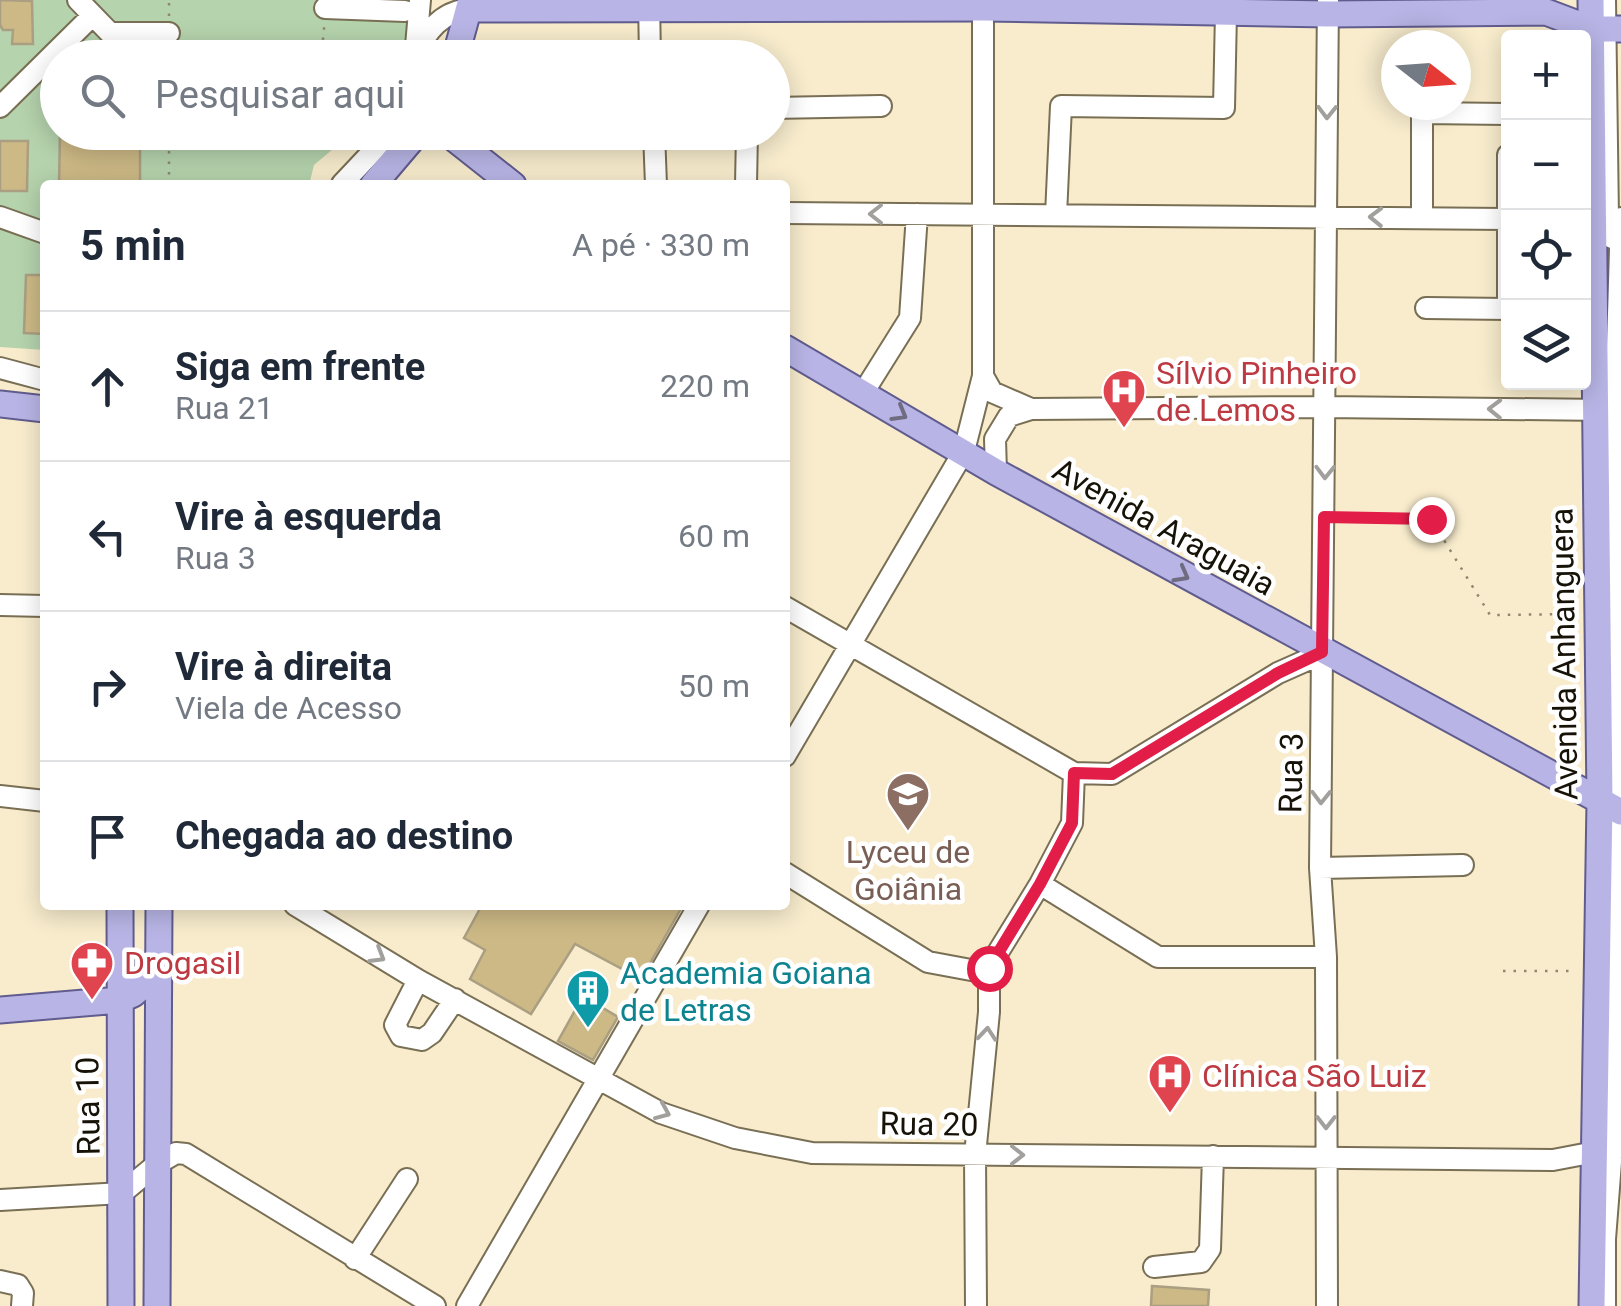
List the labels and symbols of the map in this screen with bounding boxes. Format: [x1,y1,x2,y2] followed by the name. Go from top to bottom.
[1381,30,1471,120] north arrow
[1316,104,1337,120] one-way arrow
[868,203,884,225] one-way arrow
[1368,207,1384,228] one-way arrow
[1156,354,1357,429] place label: Sílvio Pinheiro de Lemos
[1101,368,1147,429] hospital icon: Sílvio Pinheiro de Lemos
[1487,398,1502,420] one-way arrow
[889,402,907,421] one-way arrow
[1046,450,1282,604] street label: Avenida Araguaia
[1314,464,1336,480] one-way arrow
[1409,497,1455,543] route end
[1542,507,1586,801] street label: Avenida Anhanguera
[1172,562,1190,582] one-way arrow
[1271,732,1311,814] street label: Rua 3
[885,771,931,832] school or university icon: Lyceu de Goiânia
[1310,790,1332,805] one-way arrow
[846,833,970,908] place label: Lyceu de Goiânia
[69,940,115,1001] pharmacy icon: Drogasil
[124,944,241,982] place label: Drogasil
[367,944,385,963] one-way arrow
[967,946,1013,992] route start
[620,954,872,1029] place label: Academia Goiana de Letras
[565,968,611,1029] building icon: Academia Goiana de Letras
[975,1026,997,1042] one-way arrow
[1147,1053,1193,1114] hospital icon: Clínica São Luiz
[68,1056,108,1156] street label: Rua 10
[1202,1057,1427,1095] place label: Clínica São Luiz
[653,1100,671,1120] one-way arrow
[879,1104,979,1144] street label: Rua 20
[1315,1114,1337,1130] one-way arrow
[1010,1144,1026,1166] one-way arrow

